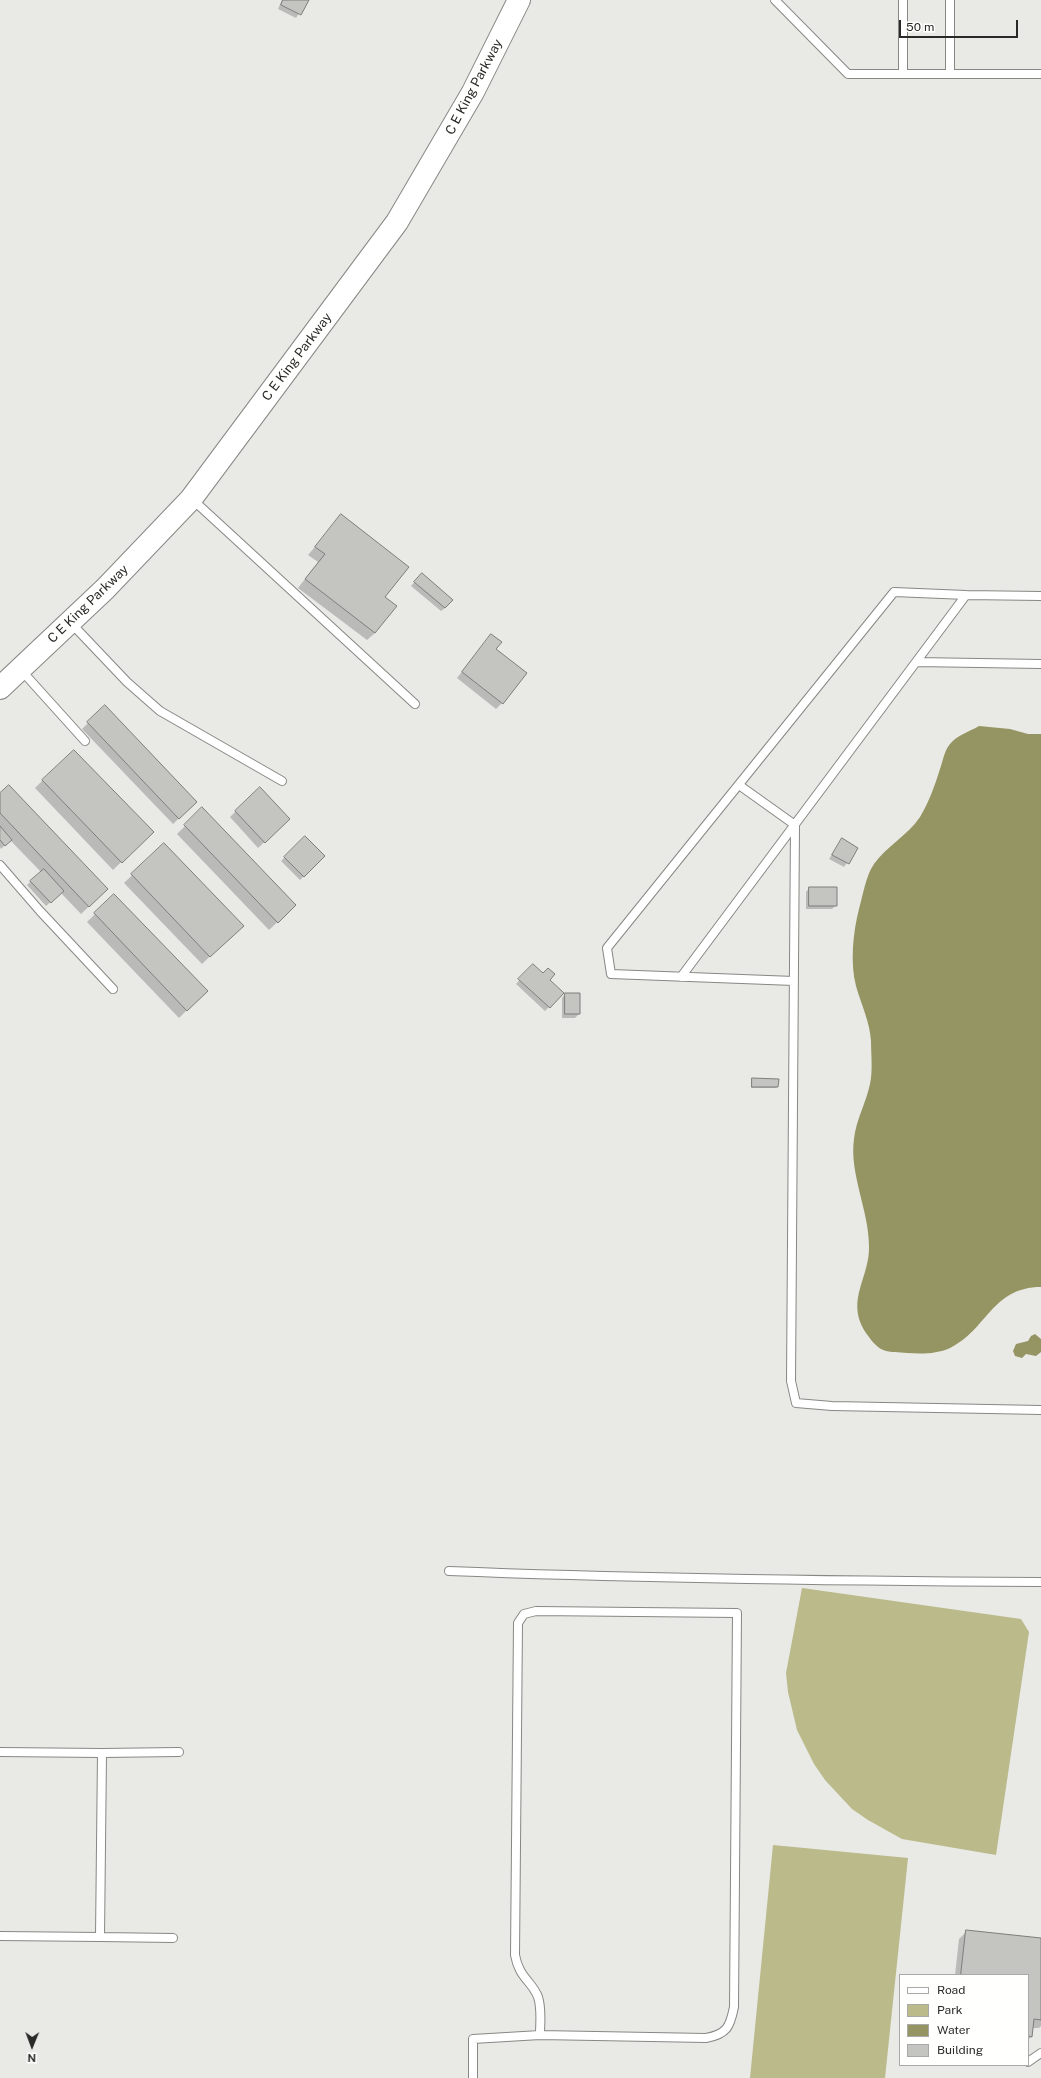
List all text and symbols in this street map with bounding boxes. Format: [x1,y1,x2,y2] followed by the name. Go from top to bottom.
[901,12,1020,38] scale bar
[906,20,934,34] text: 50 m
[442,37,506,137] street label: C E King Parkway
[259,310,335,404] street label: C E King Parkway
[44,562,132,646] street label: C E King Parkway
[899,1974,1029,2066] legend
[937,1983,965,1997] text: Road
[937,2003,963,2017] text: Park
[937,2023,970,2037] text: Water
[12,2026,52,2066] north arrow
[937,2043,983,2057] text: Building
[27,2052,36,2064] text: N

